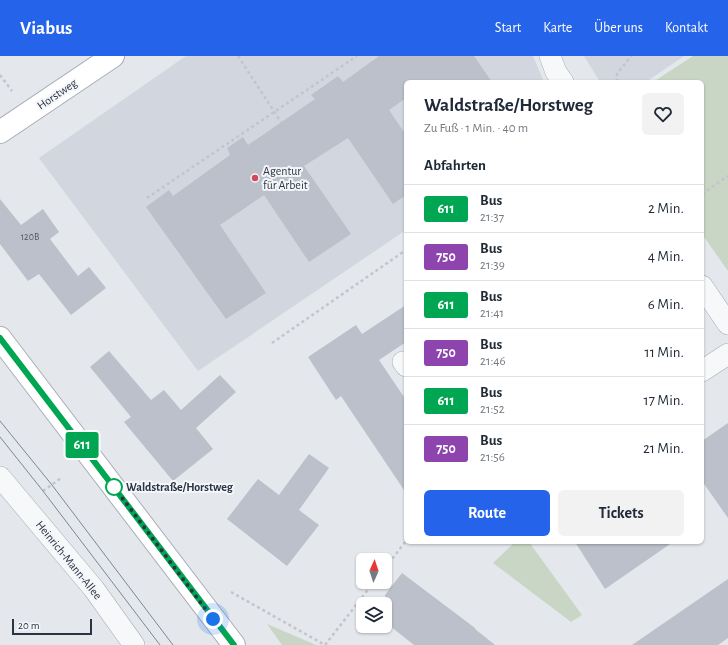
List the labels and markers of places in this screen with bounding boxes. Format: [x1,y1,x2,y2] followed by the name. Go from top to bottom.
[263,165,308,191] place label: Agentur für Arbeit
[250,173,260,183] marker: Agentur für Arbeit
[105,478,123,496] marker: Waldstraße/Horstweg
[126,481,234,493] place label: Waldstraße/Horstweg

